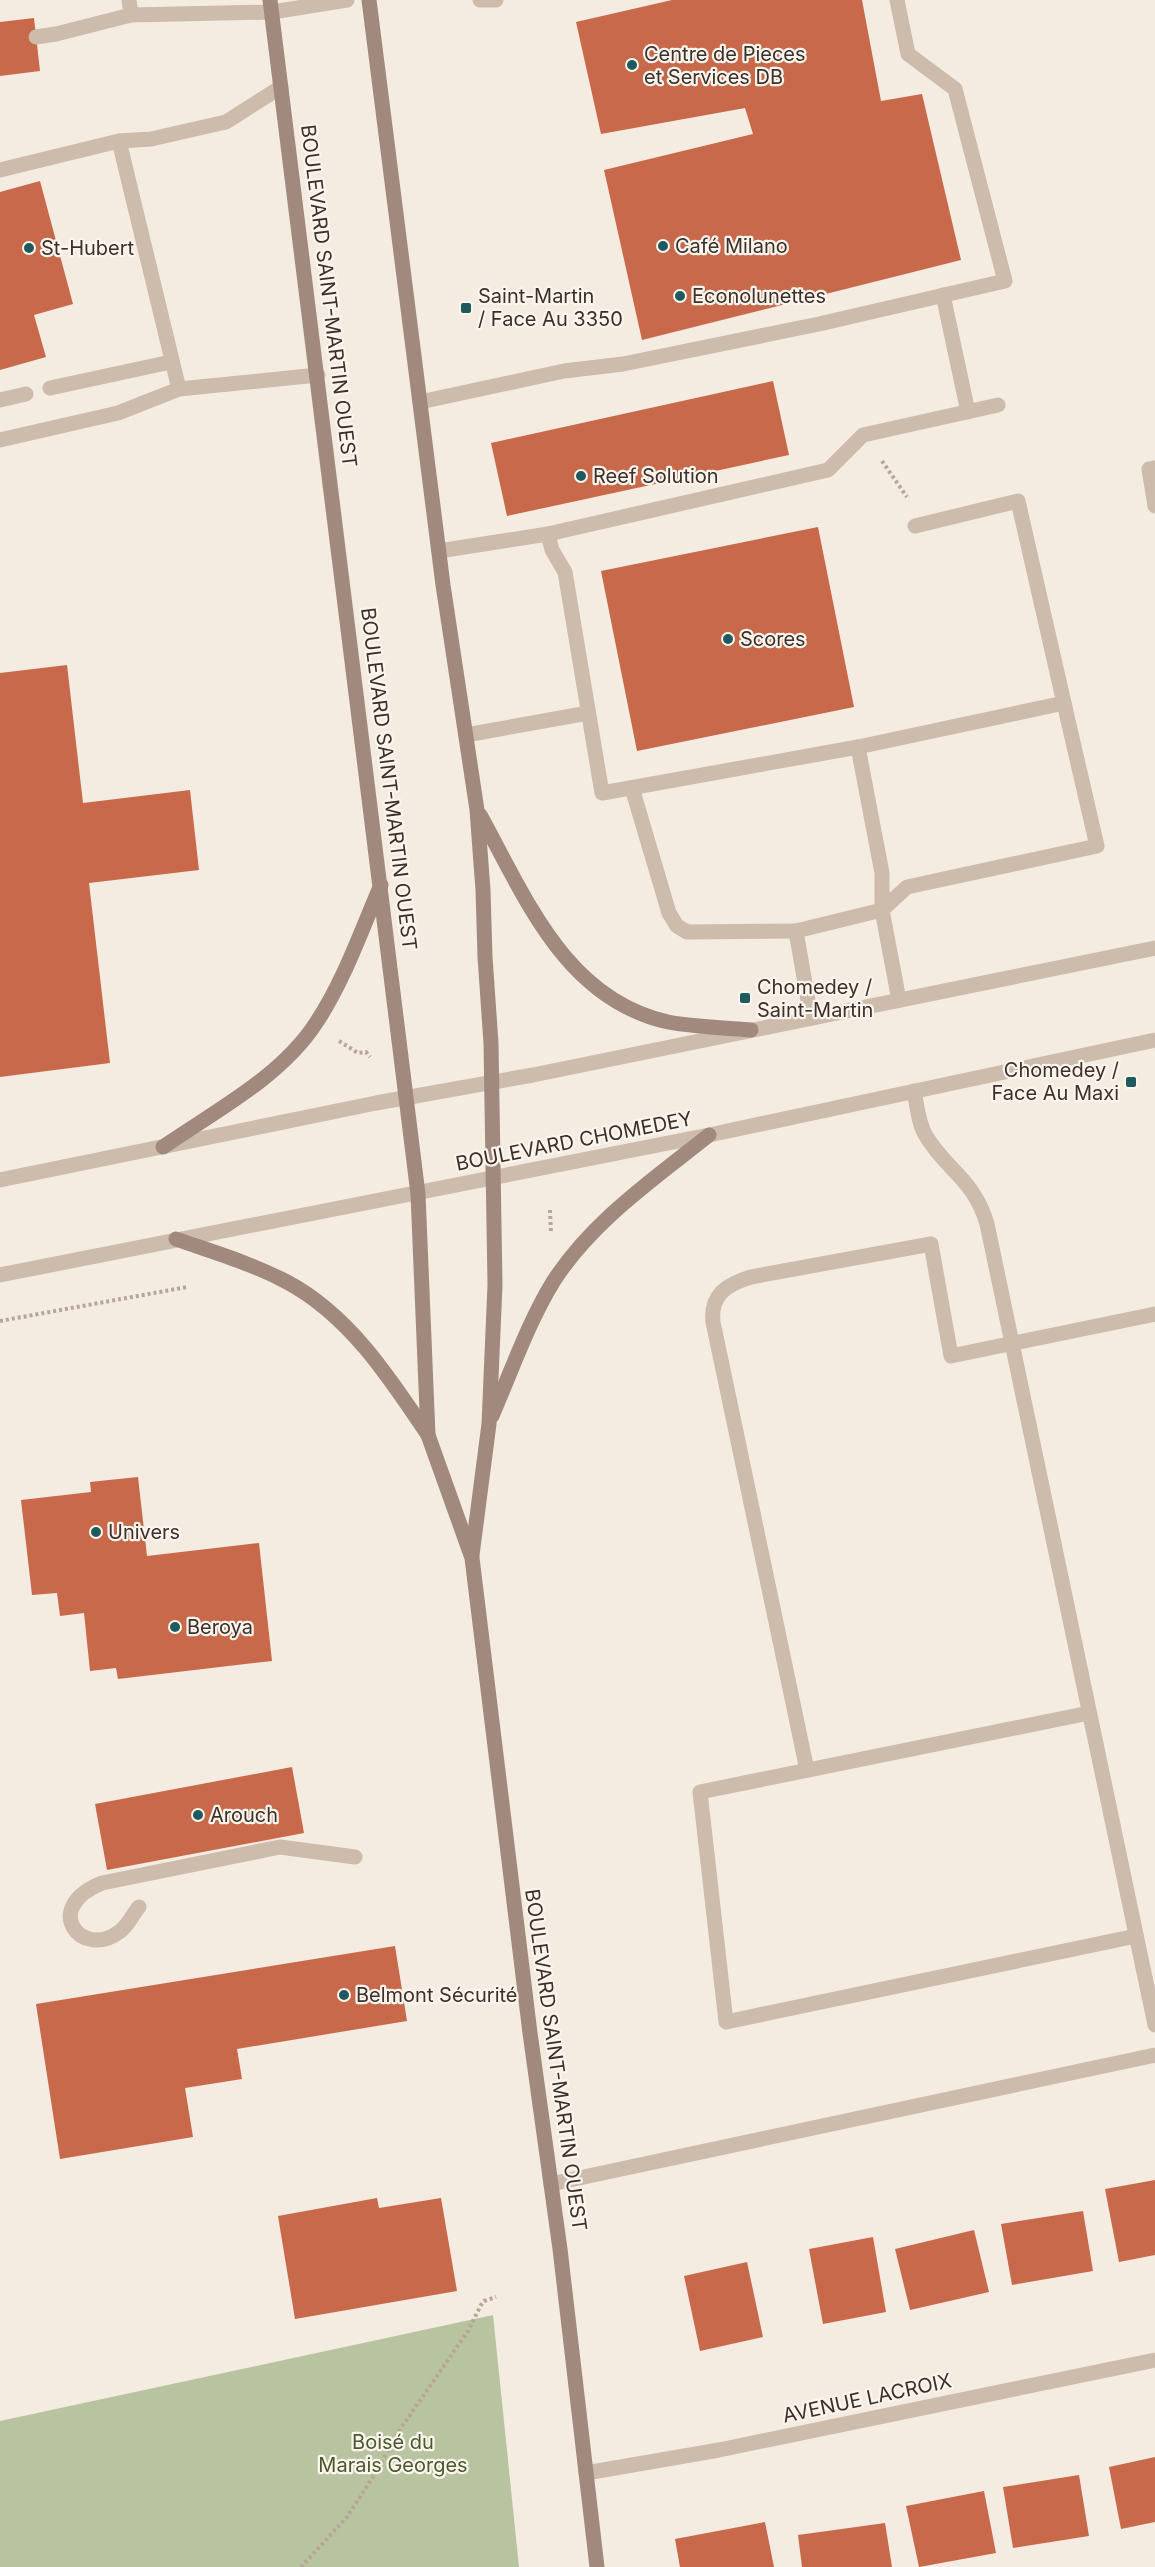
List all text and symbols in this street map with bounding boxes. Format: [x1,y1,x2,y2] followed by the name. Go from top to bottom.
[644,42,806,89] place label: Centre de Pieces et Services DB
[625,58,639,72] marker: Centre de Pieces et Services DB
[296,123,362,469] street label: BOULEVARD SAINT-MARTIN OUEST
[675,234,788,258] place label: Café Milano
[41,236,135,260] place label: St-Hubert
[656,239,670,253] marker: Café Milano
[22,241,36,255] marker: St-Hubert
[478,284,623,331] place label: Saint-Martin / Face Au 3350
[692,284,826,308] place label: Econolunettes
[673,289,687,303] marker: Econolunettes
[459,301,473,315] marker: Saint-Martin / Face Au 3350
[593,464,719,488] place label: Reef Solution
[574,469,588,483] marker: Reef Solution
[356,606,422,952] street label: BOULEVARD SAINT-MARTIN OUEST
[740,627,806,651] place label: Scores
[721,632,735,646] marker: Scores
[757,975,873,1022] place label: Chomedey / Saint-Martin
[738,991,752,1005] marker: Chomedey / Saint-Martin
[991,1058,1119,1105] place label: Chomedey / Face Au Maxi
[1124,1075,1138,1089] marker: Chomedey / Face Au Maxi
[454,1106,695,1176] street label: BOULEVARD CHOMEDEY
[108,1520,180,1544] place label: Univers
[89,1525,103,1539] marker: Univers
[187,1615,253,1639] place label: Beroya
[168,1620,182,1634] marker: Beroya
[210,1803,278,1827] place label: Arouch
[191,1808,205,1822] marker: Arouch
[520,1887,592,2233] street label: BOULEVARD SAINT-MARTIN OUEST
[356,1983,518,2007] place label: Belmont Sécurité
[337,1988,351,2002] marker: Belmont Sécurité
[780,2368,954,2428] street label: AVENUE LACROIX
[318,2430,468,2477] park label: Boisé du Marais Georges

